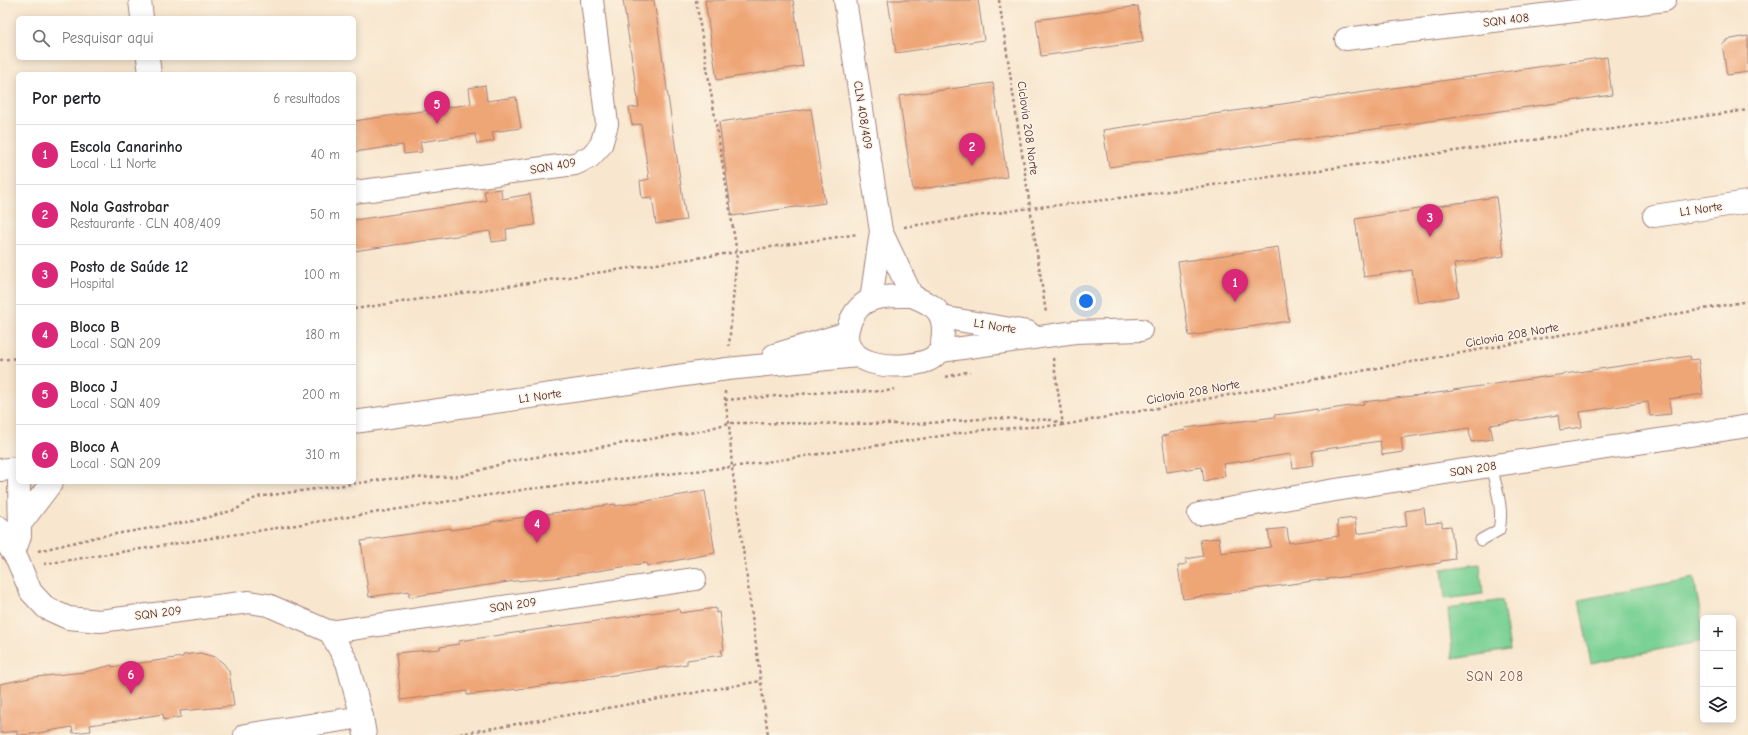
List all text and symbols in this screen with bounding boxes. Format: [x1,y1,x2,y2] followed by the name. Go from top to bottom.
[1482,10,1530,30] street label: SQN 408
[16,16,356,60] search box
[30,27,52,49] icon: search
[62,29,154,47] text: Pesquisar aqui
[851,80,875,150] street label: CLN 408/409
[1014,80,1042,176] street label: Ciclovia 208 Norte
[32,89,101,108] text: Por perto
[273,91,340,106] text: 6 resultados
[424,91,450,124] pin: 5
[959,133,985,166] pin: 2
[70,138,183,156] text: Escola Canarinho
[42,147,48,162] text: 1
[311,147,340,162] text: 40 m
[529,155,577,177] street label: SQN 409
[70,156,156,171] text: Local · L1 Norte
[70,198,169,216] text: Nola Gastrobar
[1679,199,1723,219] street label: L1 Norte
[1417,204,1443,237] pin: 3
[42,207,48,222] text: 2
[310,207,340,222] text: 50 m
[70,216,221,231] text: Restaurante · CLN 408/409
[70,258,188,276] text: Posto de Saúde 12
[42,267,48,282] text: 3
[304,267,340,282] text: 100 m
[1222,269,1248,302] pin: 1
[70,276,114,291] text: Hospital
[1076,291,1096,311] your location
[973,316,1017,336] street label: L1 Norte
[70,318,120,336] text: Bloco B
[1464,320,1560,350] street label: Ciclovia 208 Norte
[42,327,48,342] text: 4
[305,327,340,342] text: 180 m
[70,336,161,351] text: Local · SQN 209
[1145,377,1241,407] street label: Ciclovia 208 Norte
[70,378,118,396] text: Bloco J
[518,386,562,406] street label: L1 Norte
[42,387,48,402] text: 5
[302,387,340,402] text: 200 m
[70,396,160,411] text: Local · SQN 409
[70,438,119,456] text: Bloco A
[42,447,48,462] text: 6
[305,447,340,462] text: 310 m
[70,456,161,471] text: Local · SQN 209
[1449,458,1497,480] street label: SQN 208
[524,510,550,543] pin: 4
[489,595,537,615] street label: SQN 209
[134,603,182,623] street label: SQN 209
[1700,615,1736,723] map controls
[1700,615,1736,651] button: +
[1700,651,1736,687] button: −
[118,661,144,694] pin: 6
[1466,669,1524,684] district label: SQN 208
[1700,687,1736,723] button: layers

